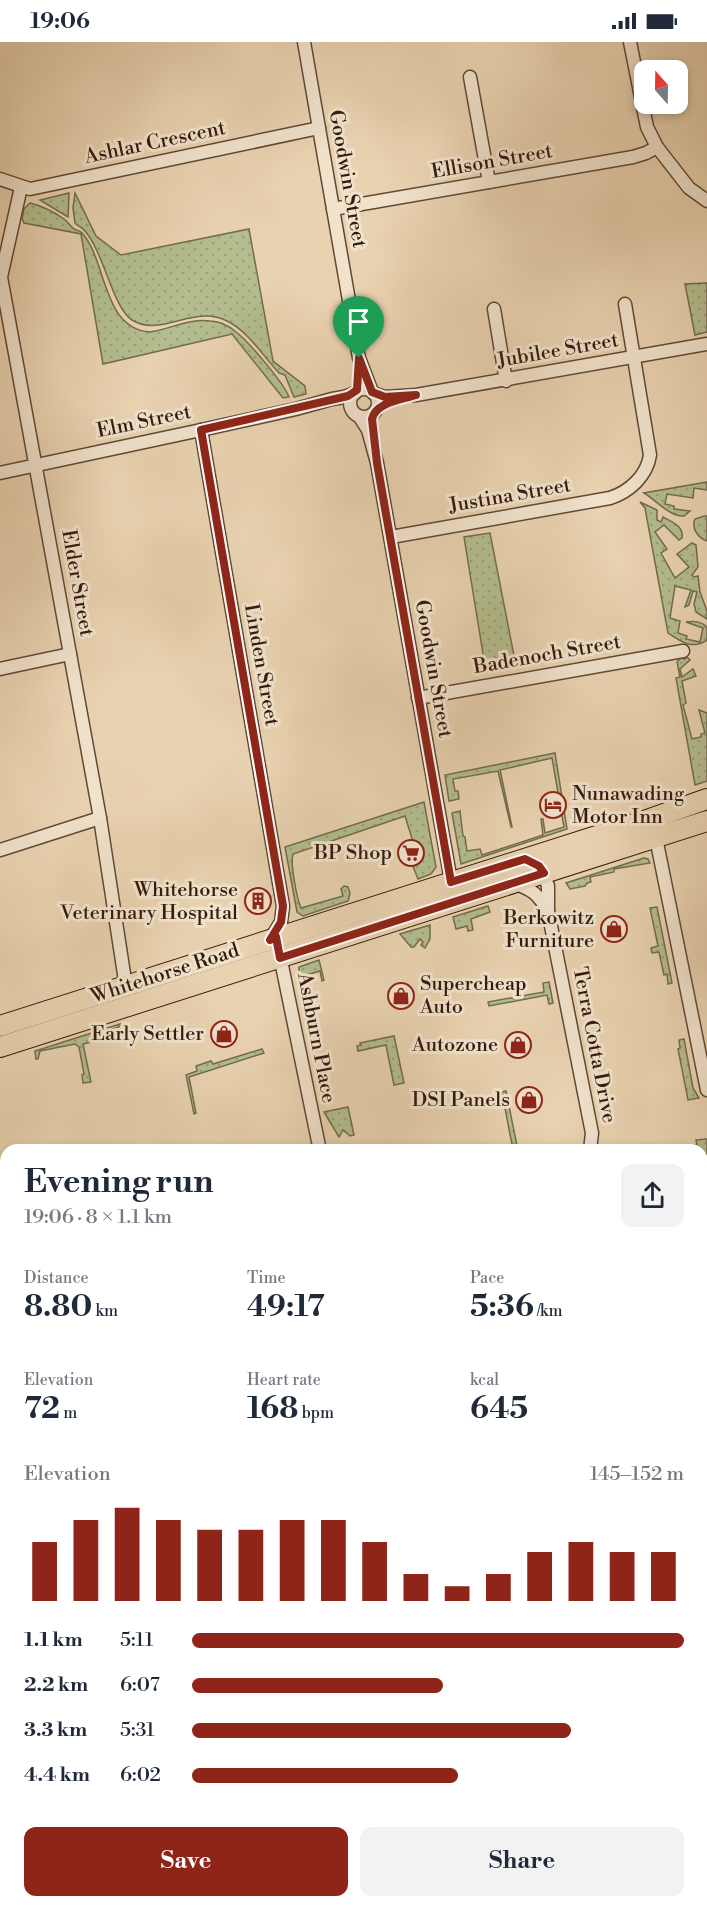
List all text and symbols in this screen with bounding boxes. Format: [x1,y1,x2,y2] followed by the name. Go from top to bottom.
[30,8,90,35] text: 19:06
[634,60,688,114] north arrow
[634,60,688,114] map controls
[323,108,371,250] street label: Goodwin Street
[81,116,228,170] street label: Ashlar Crescent
[429,139,555,185] street label: Ellison Street
[333,296,384,358] pin
[342,305,375,338] icon: arrive
[495,328,621,374] street label: Jubilee Street
[95,400,193,444] street label: Elm Street
[446,473,573,519] street label: Justina Street
[55,528,99,638] street label: Elder Street
[409,598,457,740] street label: Goodwin Street
[238,602,284,728] street label: Linden Street
[470,630,623,680] street label: Badenoch Street
[572,782,685,830] place label: Nunawading Motor Inn
[538,790,568,820] hotel icon: Nunawading Motor Inn
[396,838,426,868] supermarket icon: BP Shop
[313,841,392,866] place label: BP Shop
[59,878,238,926] place label: Whitehorse Veterinary Hospital
[243,886,273,916] building icon: Whitehorse Veterinary Hospital
[503,906,594,954] place label: Berkowitz Furniture
[599,914,629,944] shop icon: Berkowitz Furniture
[87,938,243,1010] street label: Whitehorse Road
[567,965,621,1125] street label: Terra Cotta Drive
[291,970,341,1105] street label: Ashburn Place
[419,972,527,1020] place label: Supercheap Auto
[386,981,416,1011] shop icon: Supercheap Auto
[209,1019,239,1049] shop icon: Early Settler
[91,1022,204,1047] place label: Early Settler
[503,1030,533,1060] shop icon: Autozone
[411,1033,498,1058] place label: Autozone
[514,1085,544,1115] shop icon: DSI Panels
[412,1088,510,1113] place label: DSI Panels
[24,1162,213,1203] text: Evening run
[621,1164,684,1227] button: share
[24,1205,172,1230] text: 19:06 · 8 × 1.1 km
[24,1268,89,1288] text: Distance
[247,1268,286,1288] text: Time
[470,1268,504,1288] text: Pace
[24,1288,92,1326] text: 8.80
[247,1288,325,1326] text: 49:17
[470,1288,534,1326] text: 5:36
[92,1301,118,1321] text: km
[534,1301,563,1321] text: /km
[24,1370,93,1390] text: Elevation
[247,1370,321,1390] text: Heart rate
[470,1370,499,1390] text: kcal
[24,1390,60,1428] text: 72
[247,1390,298,1428] text: 168
[470,1390,528,1428] text: 645
[60,1403,77,1423] text: m
[298,1403,334,1423] text: bpm
[24,1462,111,1487] text: Elevation
[590,1462,684,1487] text: 145–152 m
[24,1628,83,1653] text: 1.1 km
[120,1628,153,1653] text: 5:11
[24,1673,88,1698] text: 2.2 km
[120,1673,160,1698] text: 6:07
[24,1718,87,1743] text: 3.3 km
[120,1718,155,1743] text: 5:31
[24,1763,90,1788] text: 4.4 km
[120,1763,161,1788] text: 6:02
[24,1827,348,1896] button: Save
[360,1827,684,1896] button: Share

